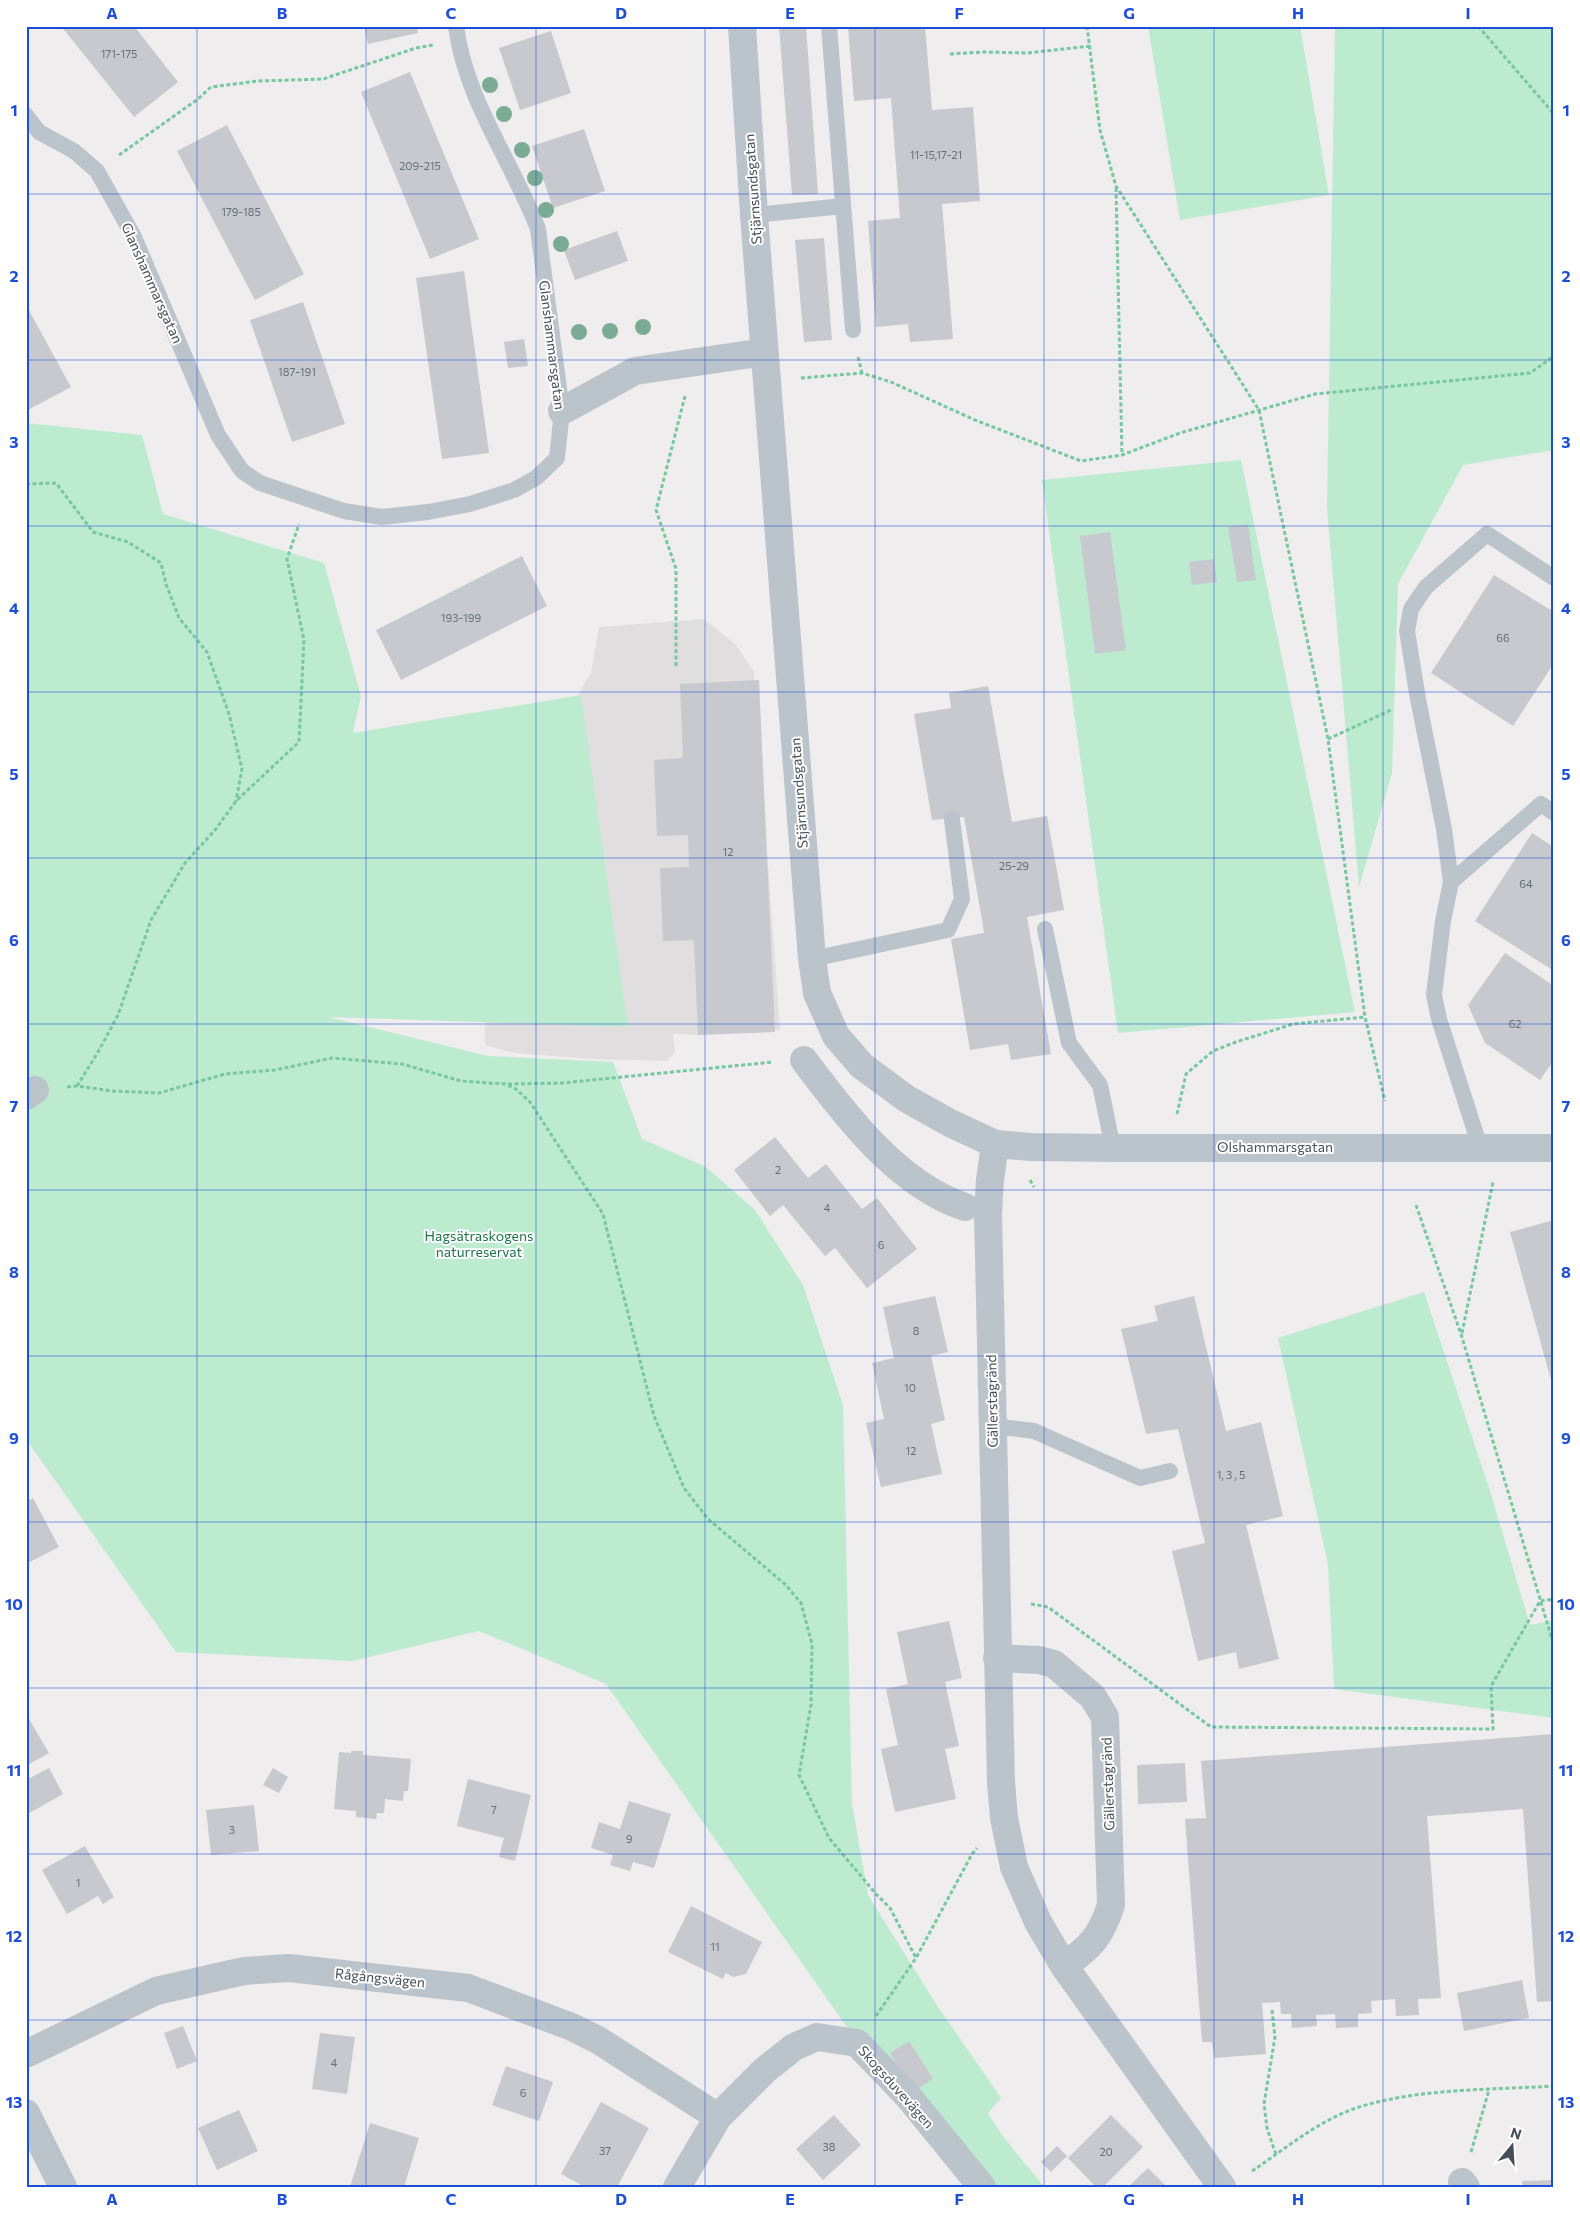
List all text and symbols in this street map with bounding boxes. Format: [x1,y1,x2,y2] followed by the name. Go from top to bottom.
[106,3,118,22] text: A
[277,3,288,22] text: B
[446,3,457,22] text: C
[615,3,627,22] text: D
[785,3,795,22] text: E
[954,3,964,22] text: F
[1123,3,1135,22] text: G
[1292,3,1304,22] text: H
[1465,3,1471,22] text: I
[101,47,137,60] house number: 171-175
[10,100,18,119] text: 1
[1562,100,1570,119] text: 1
[740,133,765,245] street label: Stjärnsundsgatan
[910,148,962,161] house number: 11-15,17-21
[399,159,441,172] house number: 209-215
[221,205,261,218] house number: 179-185
[118,220,187,346] street label: Glanshammarsgatan
[9,266,19,285] text: 2
[1561,266,1571,285] text: 2
[536,279,569,411] street label: Glanshammarsgatan
[278,365,316,378] house number: 187-191
[9,432,19,451] text: 3
[1561,432,1571,451] text: 3
[9,598,19,617] text: 4
[1561,598,1571,617] text: 4
[441,611,481,624] house number: 193-199
[1496,631,1510,644] house number: 66
[786,737,811,849] street label: Stjärnsundsgatan
[9,764,19,783] text: 5
[1561,764,1571,783] text: 5
[723,845,733,858] house number: 12
[999,859,1029,872] house number: 25-29
[1519,877,1533,890] house number: 64
[9,930,19,949] text: 6
[1561,930,1571,949] text: 6
[1509,1017,1521,1030] house number: 62
[10,1096,19,1115] text: 7
[1562,1096,1571,1115] text: 7
[1217,1138,1333,1155] street label: Olshammarsgatan
[775,1163,781,1176] house number: 2
[824,1201,831,1214] house number: 4
[425,1227,533,1260] park label: Hagsätraskogens naturreservat
[878,1238,885,1251] house number: 6
[9,1262,19,1281] text: 8
[1561,1262,1571,1281] text: 8
[913,1324,920,1337] house number: 8
[982,1354,1001,1448] street label: Gällerstagränd
[904,1381,916,1394] house number: 10
[9,1428,19,1447] text: 9
[1561,1428,1571,1447] text: 9
[906,1444,916,1457] house number: 12
[1217,1468,1245,1481] house number: 1, 3 , 5
[5,1594,23,1613] text: 10
[1557,1594,1575,1613] text: 10
[1097,1737,1118,1831] street label: Gällerstagränd
[7,1760,21,1779] text: 11
[1559,1760,1573,1779] text: 11
[491,1803,497,1816] house number: 7
[229,1823,235,1836] house number: 3
[626,1832,633,1845] house number: 9
[76,1876,80,1889] house number: 1
[6,1926,22,1945] text: 12
[1558,1926,1574,1945] text: 12
[710,1940,720,1953] house number: 11
[334,1964,426,1991] street label: Rågångsvägen
[855,2042,938,2131] street label: Skogsduvevägen
[331,2056,338,2069] house number: 4
[520,2086,527,2099] house number: 6
[6,2092,22,2111] text: 13
[1558,2092,1574,2111] text: 13
[1488,2120,1538,2170] north arrow
[1509,2123,1524,2143] text: N
[823,2140,836,2153] house number: 38
[599,2144,611,2157] house number: 37
[1099,2145,1113,2158] house number: 20
[106,2189,118,2208] text: A
[277,2189,288,2208] text: B
[446,2189,457,2208] text: C
[615,2189,627,2208] text: D
[785,2189,795,2208] text: E
[954,2189,964,2208] text: F
[1123,2189,1135,2208] text: G
[1292,2189,1304,2208] text: H
[1465,2189,1471,2208] text: I

